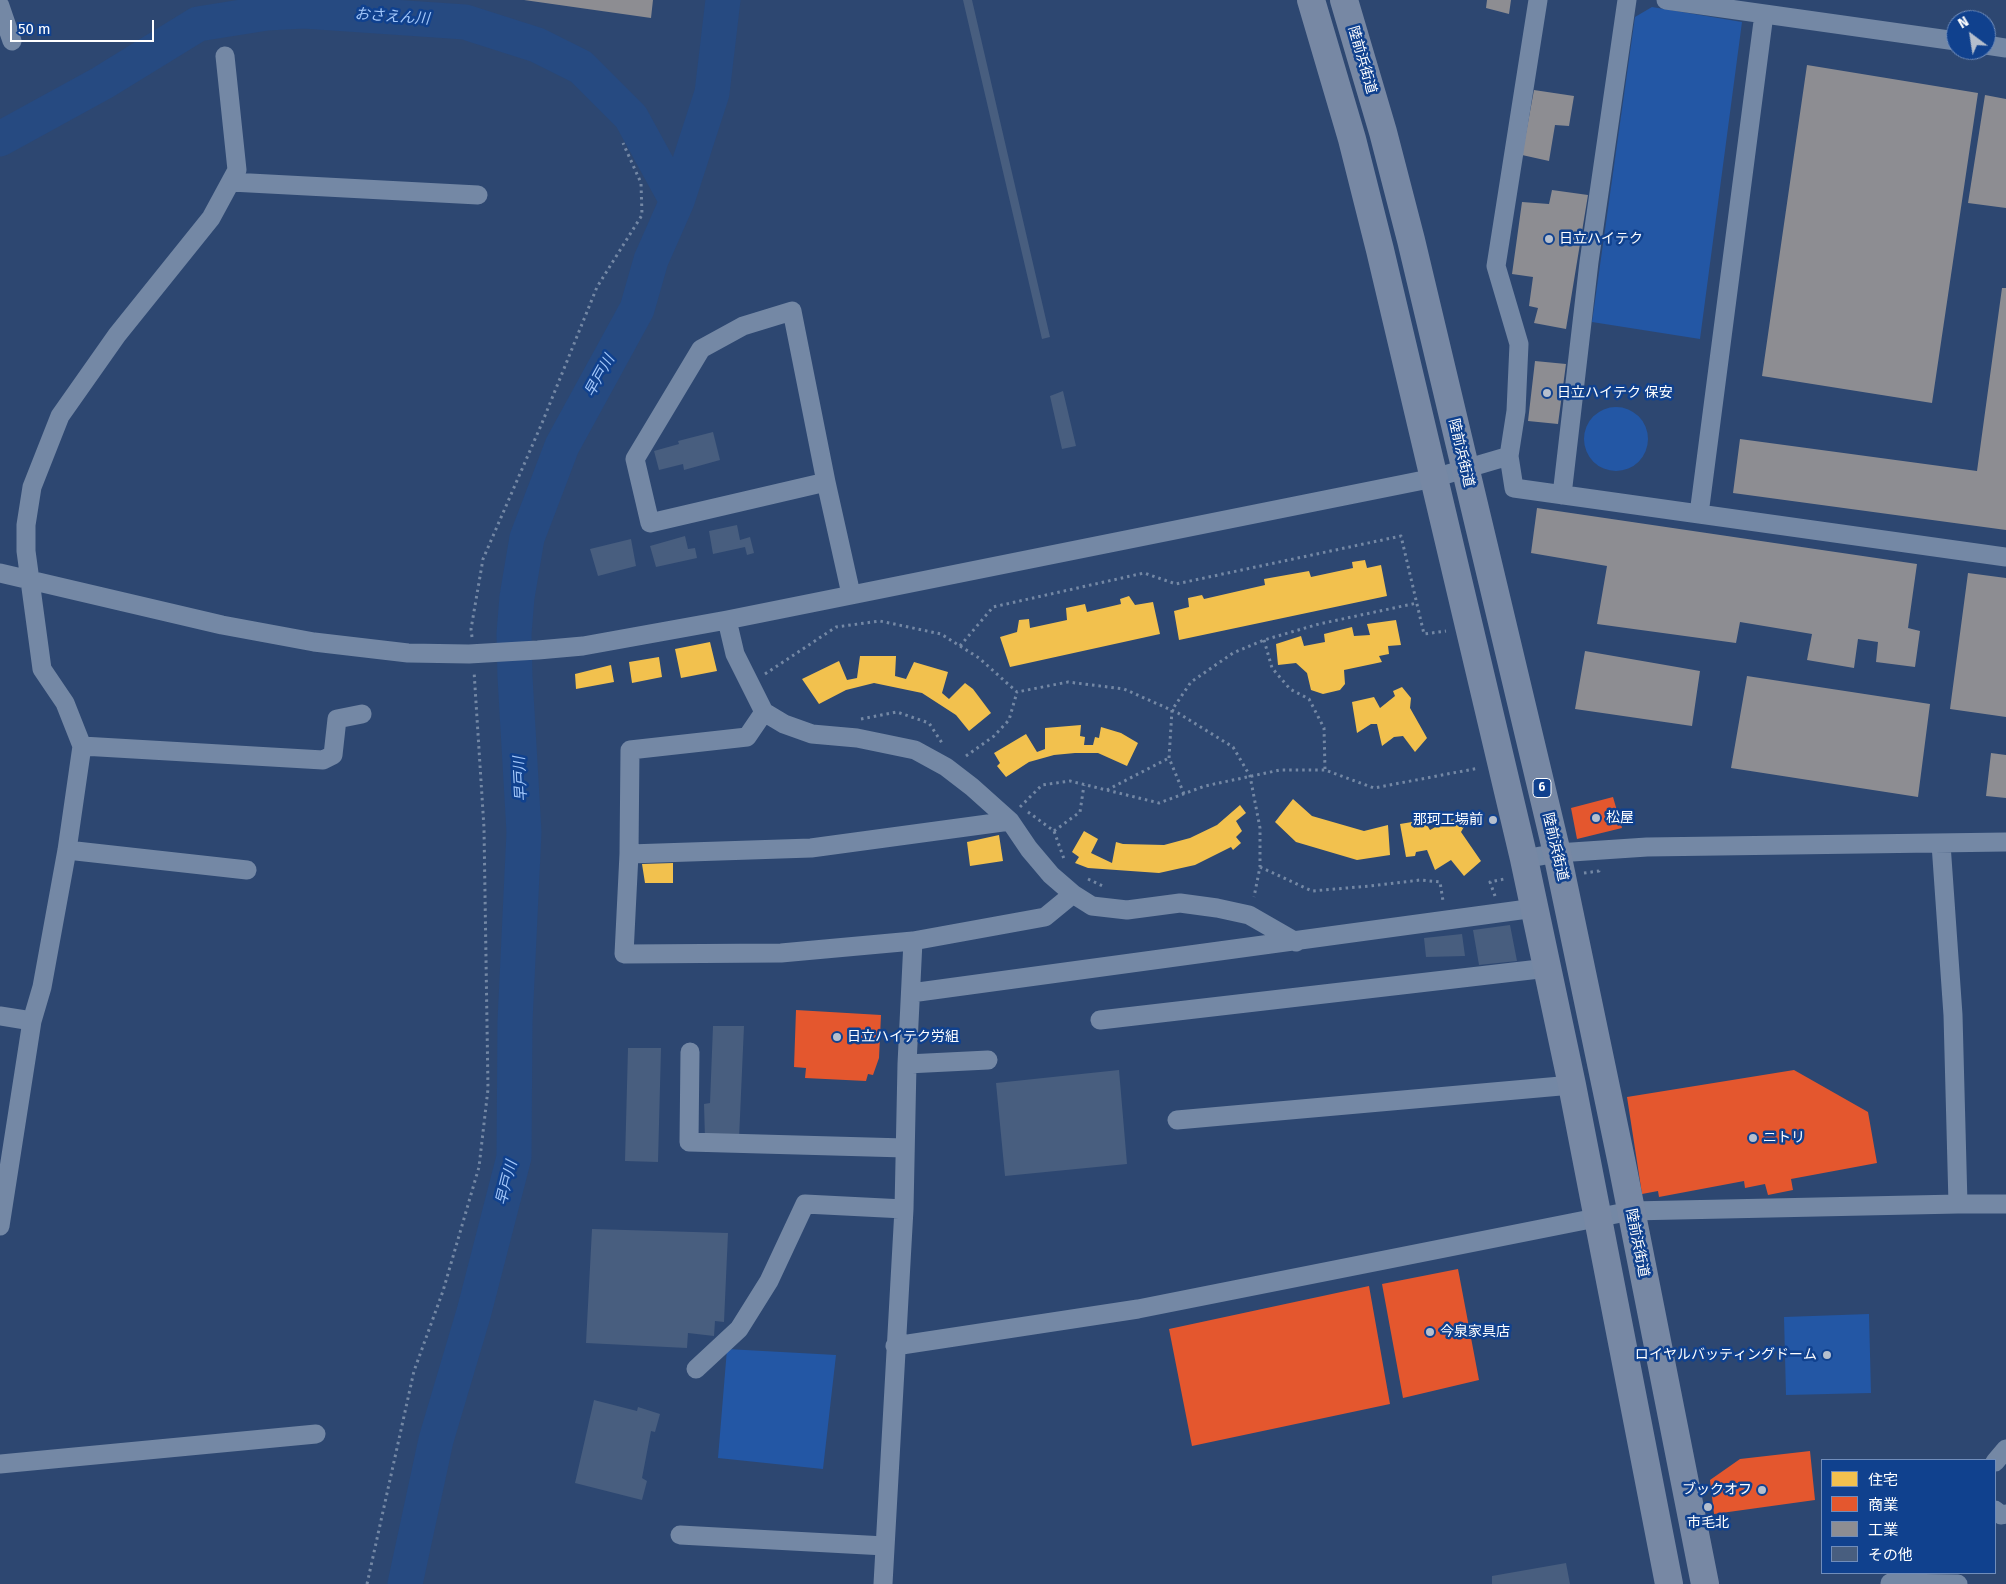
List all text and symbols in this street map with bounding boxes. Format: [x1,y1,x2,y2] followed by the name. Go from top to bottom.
[354,5,430,29] water label: おさえん川
[12,10,156,42] scale bar
[1946,10,1996,60] north arrow
[1955,13,1972,32] text: N
[18,20,51,38] text: 50 m
[1344,24,1380,96] street label: 陸前浜街道
[1559,231,1643,247] place label: 日立ハイテク
[1543,233,1555,245] marker: 日立ハイテク
[581,352,619,400] water label: 早戸川
[1557,385,1673,401] place label: 日立ハイテク 保安
[1541,387,1553,399] marker: 日立ハイテク 保安
[1445,417,1477,489] street label: 陸前浜街道
[511,756,531,802] water label: 早戸川
[1533,778,1551,798] road number: 6
[1606,810,1634,826] place label: 松屋
[1539,811,1571,883] street label: 陸前浜街道
[1413,812,1483,828] place label: 那珂工場前
[1590,812,1602,824] marker: 松屋
[1487,814,1499,826] marker: 那珂工場前
[847,1029,959,1045] place label: 日立ハイテク労組
[831,1031,843,1043] marker: 日立ハイテク労組
[1763,1130,1805,1146] place label: ニトリ
[1747,1132,1759,1144] marker: ニトリ
[493,1159,521,1207] water label: 早戸川
[1622,1207,1652,1279] street label: 陸前浜街道
[1440,1324,1510,1340] place label: 今泉家具店
[1424,1326,1436,1338] marker: 今泉家具店
[1635,1347,1817,1363] place label: ロイヤルバッティングドーム
[1821,1349,1833,1361] marker: ロイヤルバッティングドーム
[1821,1459,1996,1574] legend
[1868,1471,1898,1489] text: 住宅
[1682,1482,1752,1498] place label: ブックオフ
[1756,1484,1768,1496] marker: ブックオフ
[1868,1496,1898,1514] text: 商業
[1702,1501,1714,1513] marker: 市毛北
[1687,1515,1729,1531] place label: 市毛北
[1868,1521,1898,1539] text: 工業
[1868,1546,1913,1564] text: その他

